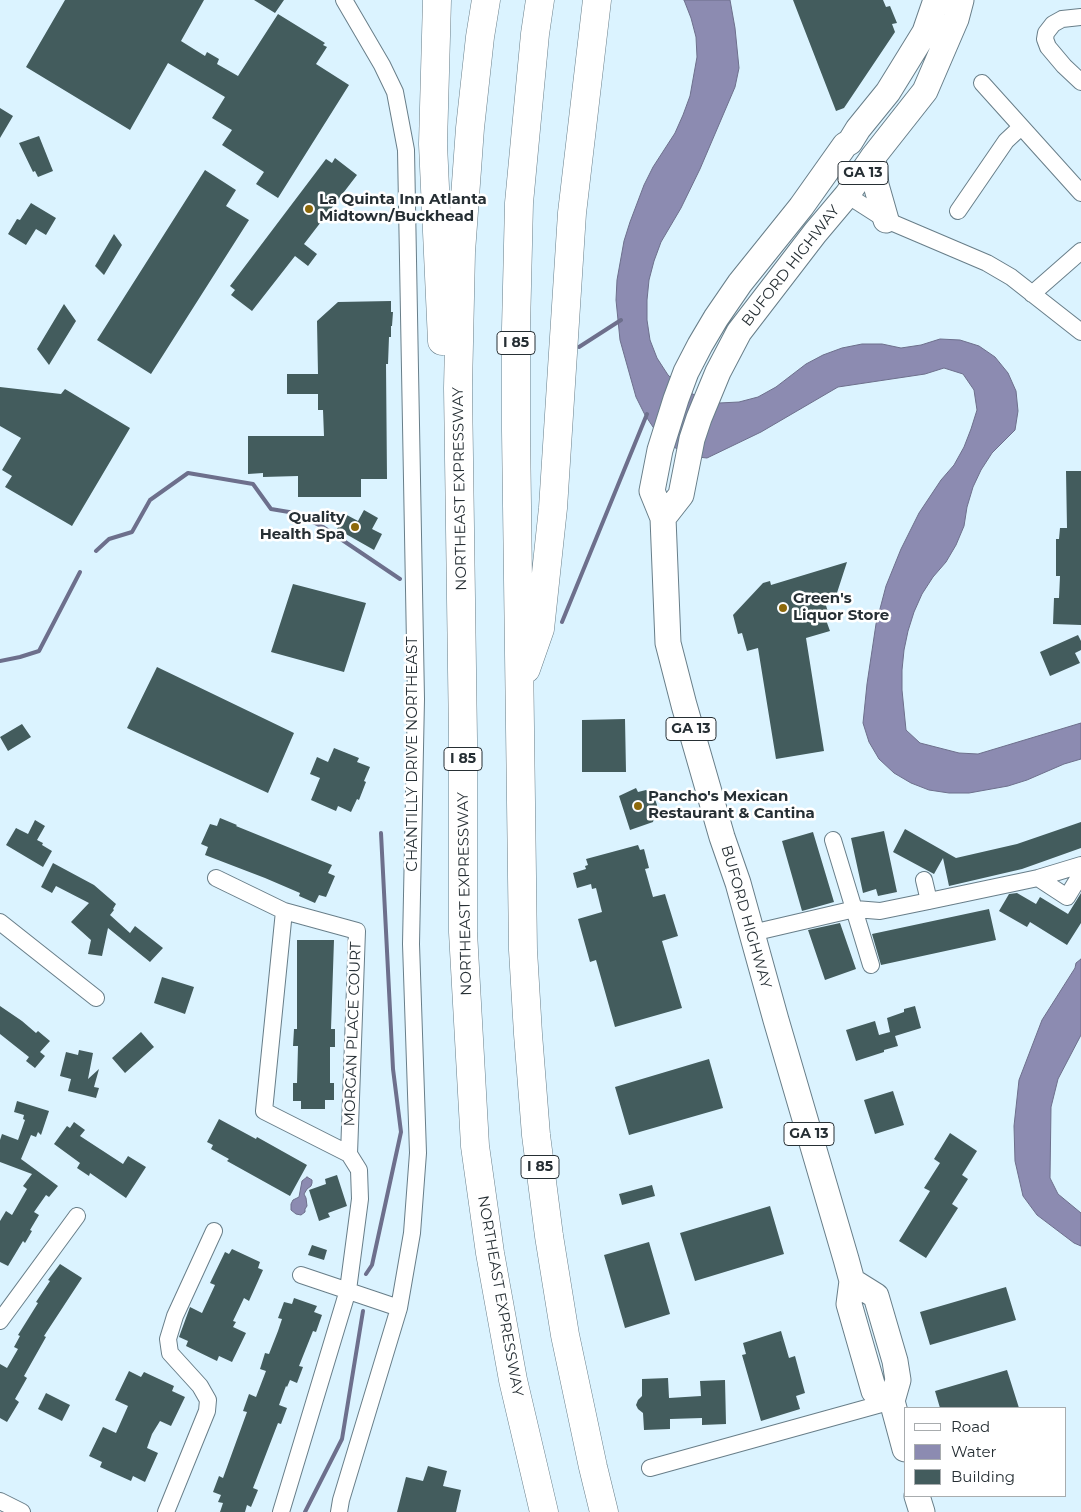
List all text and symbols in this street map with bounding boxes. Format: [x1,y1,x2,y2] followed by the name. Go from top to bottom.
[838,162,888,184] road number: GA 13
[319,191,487,226] place label: La Quinta Inn Atlanta Midtown/Buckhead
[738,202,844,330] street label: BUFORD HIGHWAY
[303,203,315,215] marker: La Quinta Inn Atlanta Midtown/Buckhead
[497,332,535,354] road number: I 85
[449,387,471,591] street label: NORTHEAST EXPRESSWAY
[260,509,345,544] place label: Quality Health Spa
[349,521,361,533] marker: Quality Health Spa
[793,590,889,625] place label: Green's Liquor Store
[777,602,789,614] marker: Green's Liquor Store
[404,636,422,872] street label: CHANTILLY DRIVE NORTHEAST
[666,718,716,741] road number: GA 13
[444,748,482,771] road number: I 85
[648,788,815,823] place label: Pancho's Mexican Restaurant & Cantina
[454,792,476,996] street label: NORTHEAST EXPRESSWAY
[632,800,644,812] marker: Pancho's Mexican Restaurant & Cantina
[717,843,775,991] street label: BUFORD HIGHWAY
[341,941,365,1127] street label: MORGAN PLACE COURT
[784,1122,834,1146] road number: GA 13
[521,1156,559,1178] road number: I 85
[473,1194,527,1398] street label: NORTHEAST EXPRESSWAY
[904,1407,1066,1497] legend
[951,1417,990,1436] text: Road
[951,1442,997,1461] text: Water
[951,1467,1015,1486] text: Building

